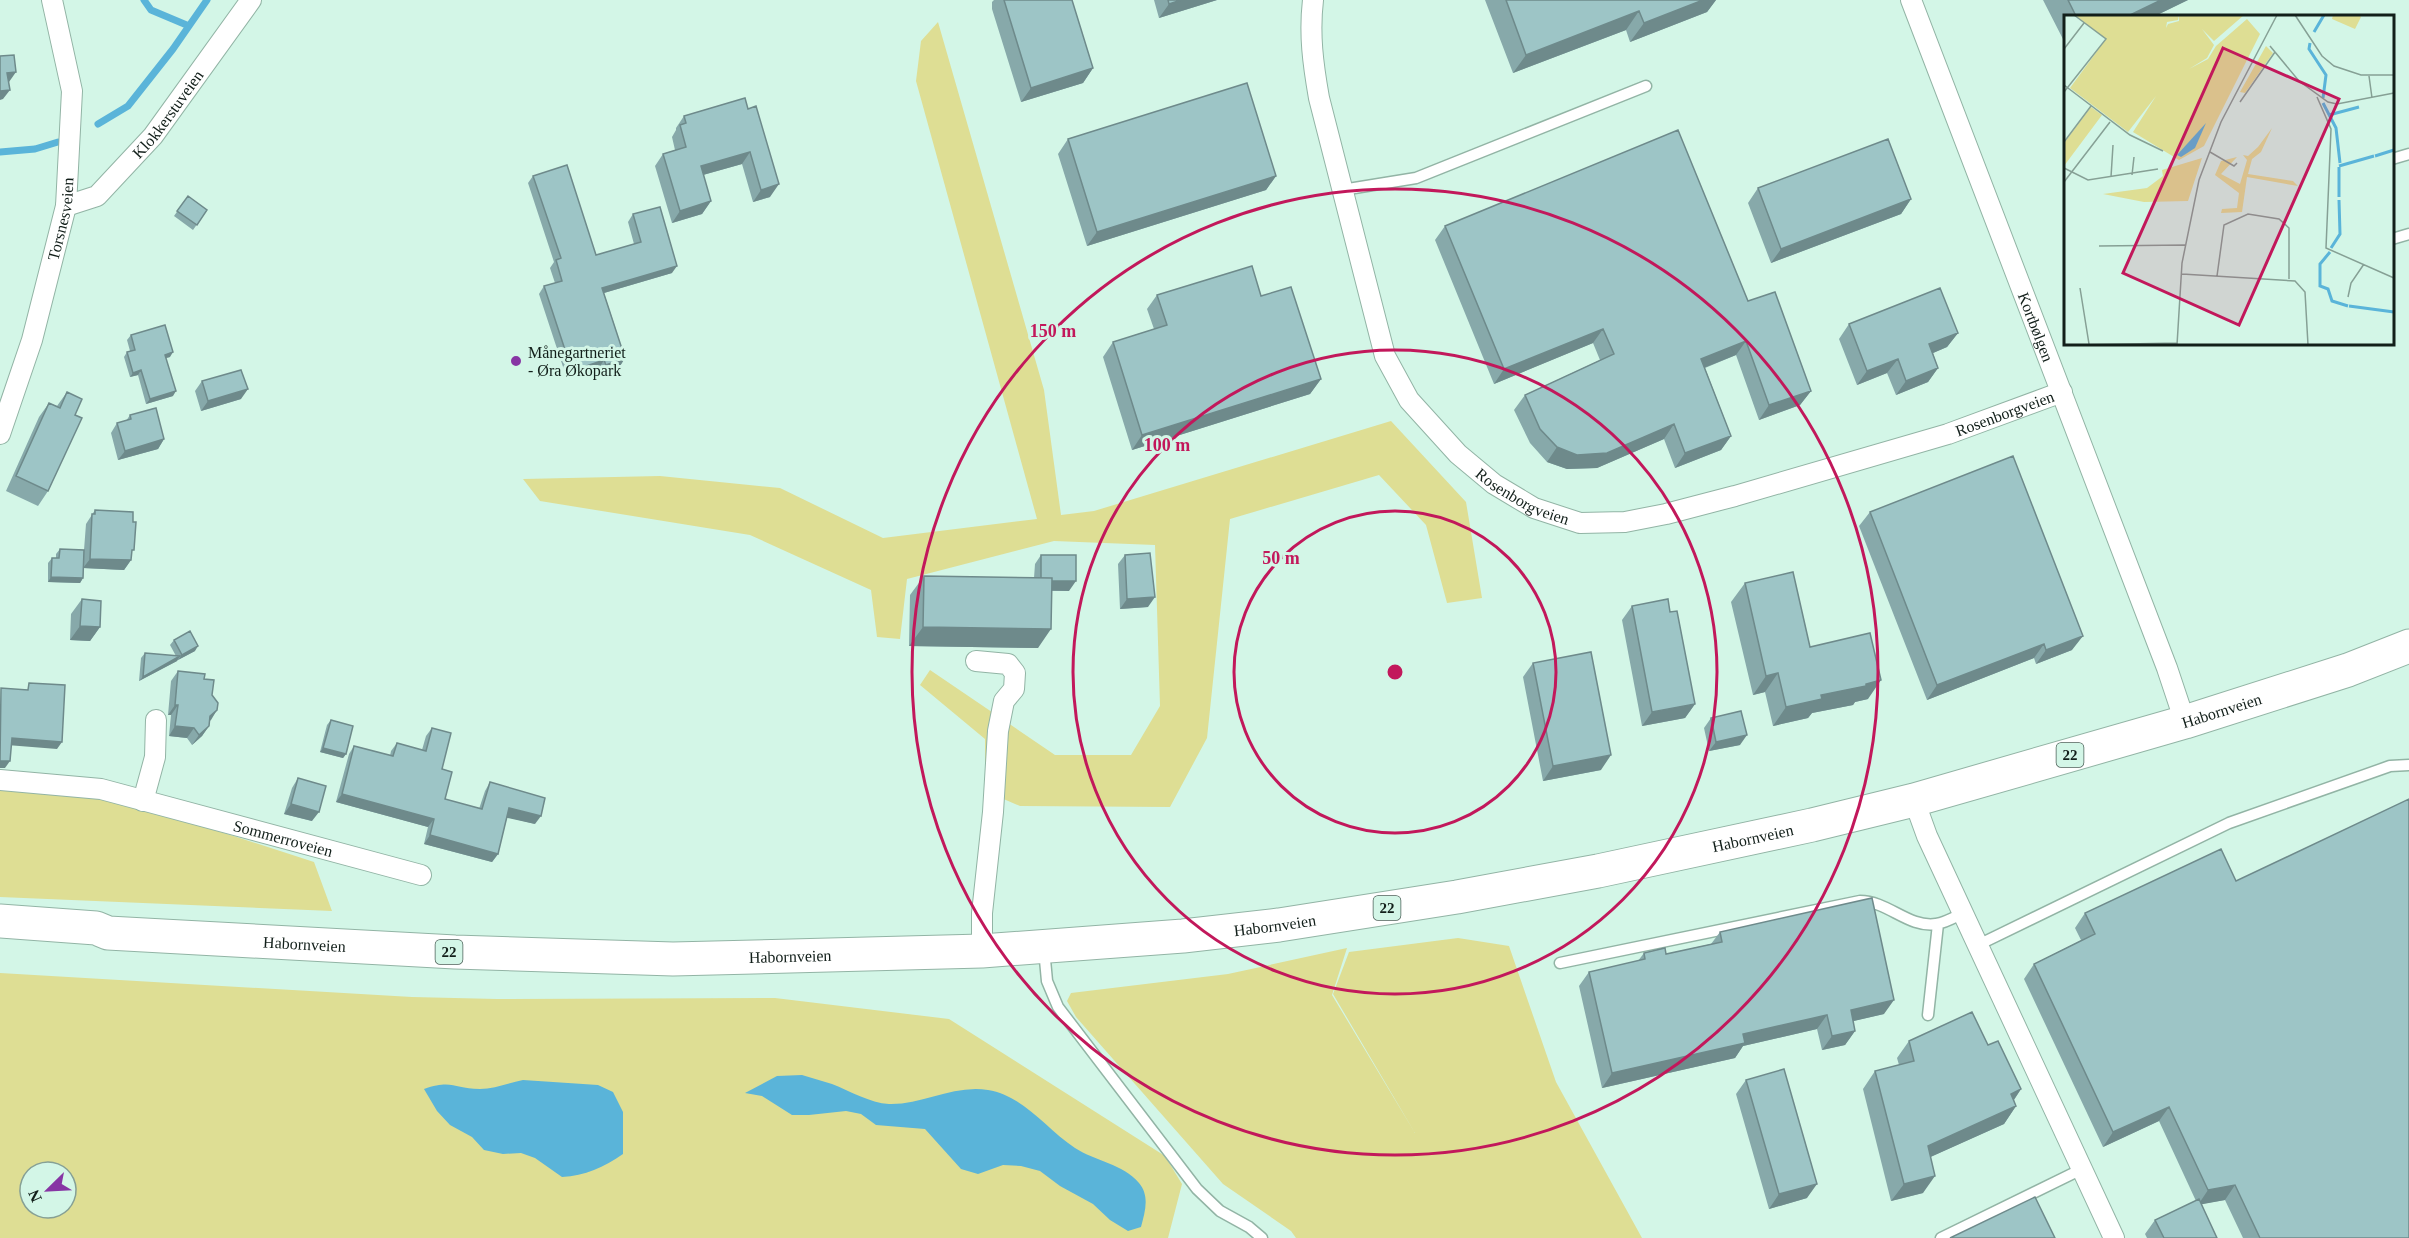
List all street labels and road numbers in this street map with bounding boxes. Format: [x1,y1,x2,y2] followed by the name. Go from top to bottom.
[129,67,206,161] street label: Klokkerstuveien
[44,177,76,262] street label: Torsnesveien
[2015,290,2057,364] street label: Kortbølgen
[1953,387,2056,439] street label: Rosenborgveien
[1473,464,1571,527] street label: Rosenborgveien
[2180,690,2263,731] street label: Habornveien
[2056,743,2084,767] road number: 22
[232,816,335,859] street label: Sommerroveien
[1711,821,1795,855] street label: Habornveien
[1374,896,1400,920] road number: 22
[1233,911,1317,939] street label: Habornveien
[263,933,346,955] street label: Habornveien
[436,940,462,964] road number: 22
[749,946,832,966] street label: Habornveien

